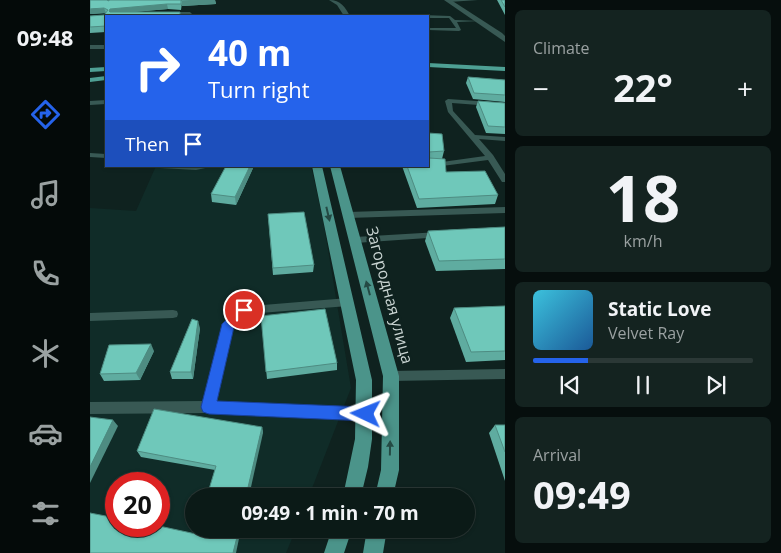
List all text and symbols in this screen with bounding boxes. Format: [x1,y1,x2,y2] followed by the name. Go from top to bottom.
[17,22,73,52] text: 09:48
[208,29,291,76] text: 40 m
[125,35,190,100] icon: right
[533,37,590,59] text: Climate
[613,61,673,113] text: 22°
[533,69,549,107] text: −
[737,69,753,107] text: +
[208,74,310,104] text: Turn right
[28,97,63,132] icon: directions
[179,130,207,158] icon: arrive
[125,131,169,157] text: Then
[606,153,680,241] text: 18
[28,177,63,212] icon: music
[324,206,332,221] one-way arrow
[361,224,419,366] street label: Загородная улица
[624,230,662,252] text: km/h
[28,256,63,291] icon: phone
[363,280,371,295] one-way arrow
[223,289,265,331] pin
[230,296,258,324] icon: arrive
[608,296,711,322] text: Static Love
[608,322,684,344] text: Velvet Ray
[28,336,63,371] icon: climate
[556,371,584,399] icon: previous
[629,371,657,399] icon: pause
[702,371,730,399] icon: next
[339,387,391,439] position arrow
[28,416,63,451] icon: car
[386,440,394,456] one-way arrow
[533,444,581,466] text: Arrival
[533,468,631,520] text: 09:49
[105,472,170,537] speed limit sign: 20
[28,496,63,531] icon: filters
[241,500,419,526] text: 09:49 · 1 min · 70 m

